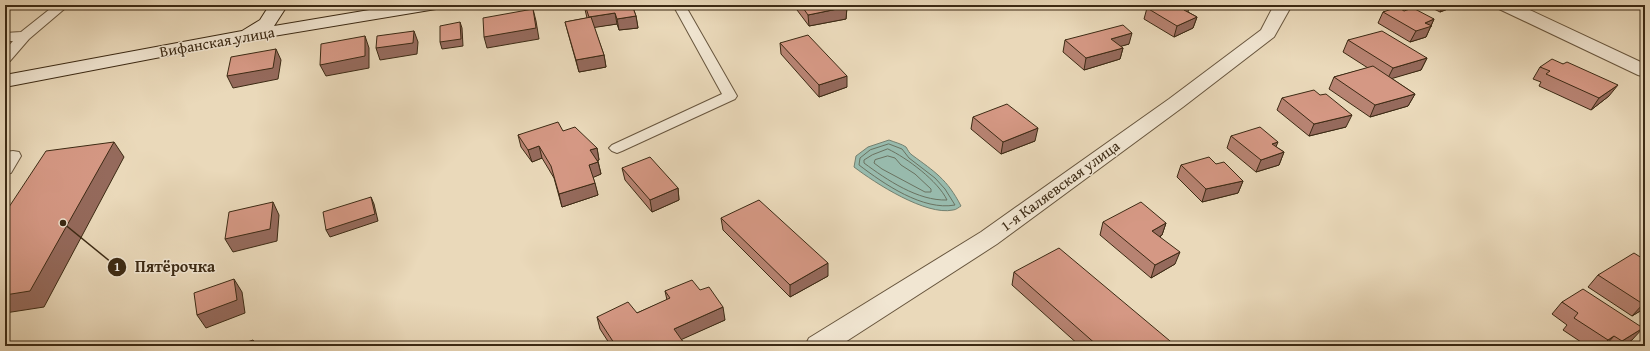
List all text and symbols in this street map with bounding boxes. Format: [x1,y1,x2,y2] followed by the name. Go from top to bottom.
[158,21,277,62] street label: Вифанская улица
[996,135,1124,236] street label: 1-я Каляевская улица
[107,253,223,281] callout: Пятёрочка
[135,254,216,278] text: Пятёрочка
[114,258,120,275] text: 1

